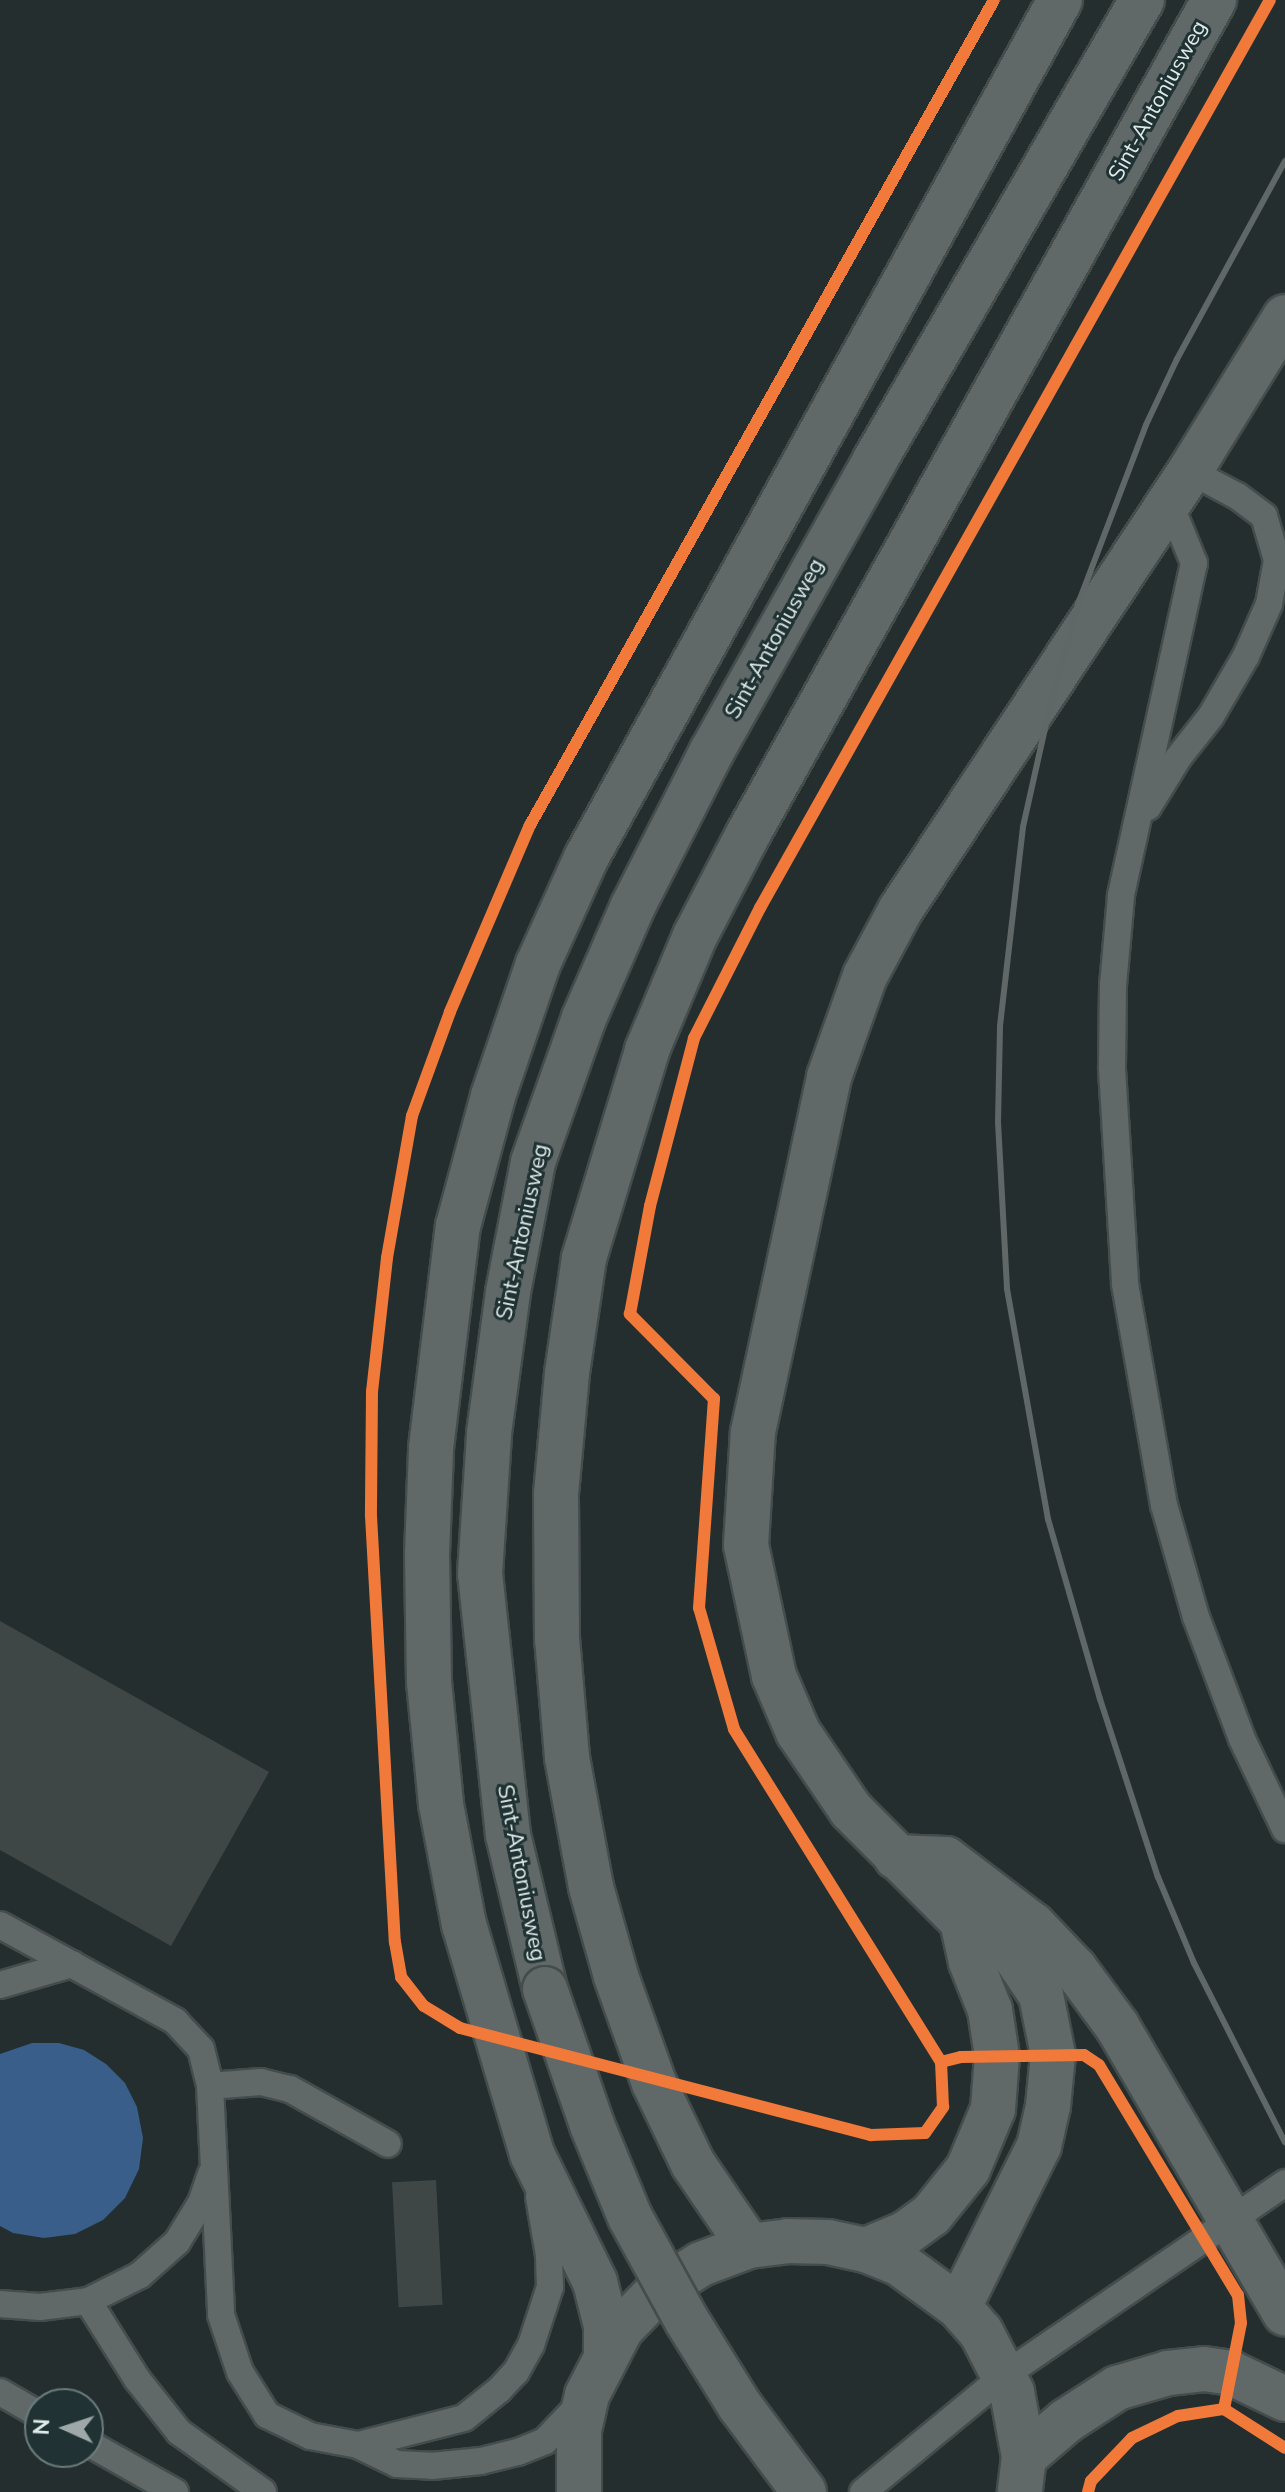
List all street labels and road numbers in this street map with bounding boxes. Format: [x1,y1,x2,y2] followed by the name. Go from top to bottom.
[1103,16,1213,186] street label: Sint-Antoniusweg
[720,554,830,724] street label: Sint-Antoniusweg
[491,1142,555,1322] street label: Sint-Antoniusweg
[491,1783,551,1963] street label: Sint-Antoniusweg

